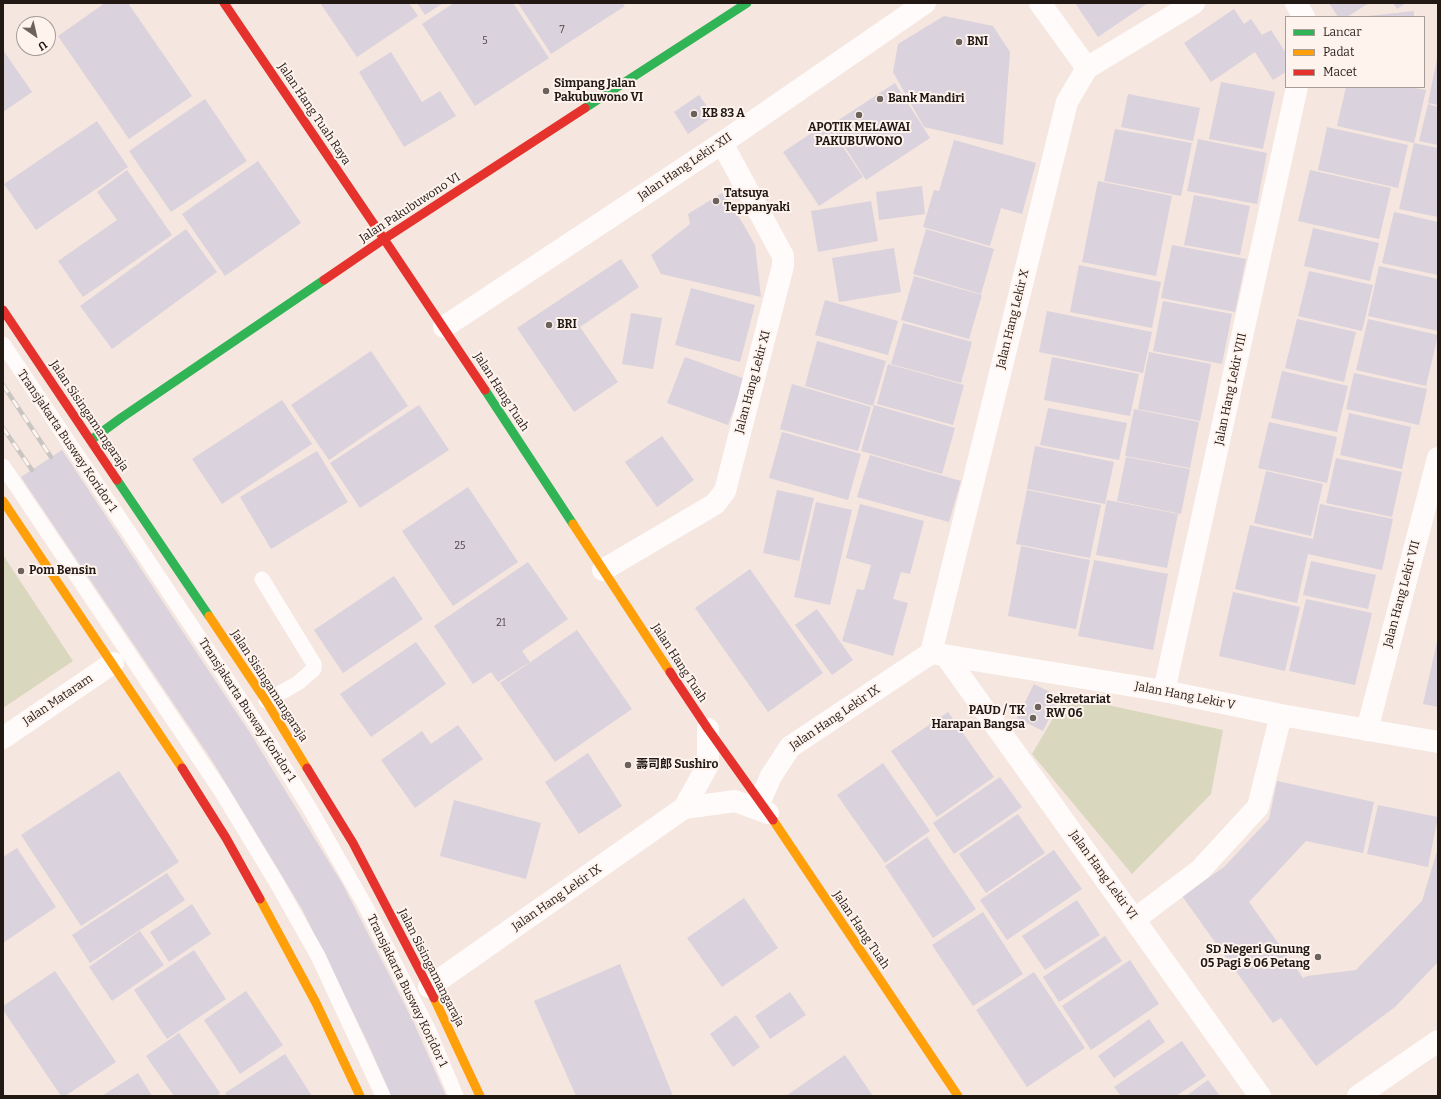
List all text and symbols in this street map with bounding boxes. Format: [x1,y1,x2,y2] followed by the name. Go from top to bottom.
[16,16,56,56] north arrow
[1285,16,1425,88] legend
[559,24,565,36] house number: 7
[1323,25,1361,39] text: Lancar
[482,35,488,47] house number: 5
[967,35,988,49] place label: BNI
[954,37,964,47] marker: BNI
[35,38,49,53] text: U
[1323,45,1354,59] text: Padat
[274,60,354,168] street label: Jalan Hang Tuah Raya
[1323,65,1357,79] text: Macet
[554,77,643,105] place label: Simpang Jalan Pakubuwono VI
[541,86,551,96] marker: Simpang Jalan Pakubuwono VI
[888,92,965,106] place label: Bank Mandiri
[875,94,885,104] marker: Bank Mandiri
[702,107,745,121] place label: KB 83 A
[689,109,699,119] marker: KB 83 A
[854,110,864,120] marker: APOTIK MELAWAI PAKUBUWONO
[808,121,910,149] place label: APOTIK MELAWAI PAKUBUWONO
[635,130,735,204] street label: Jalan Hang Lekir XII
[357,170,463,246] street label: Jalan Pakubuwono VI
[724,187,790,215] place label: Tatsuya Teppanyaki
[711,196,721,206] marker: Tatsuya Teppanyaki
[994,268,1032,370] street label: Jalan Hang Lekir X
[557,318,577,332] place label: BRI
[544,320,554,330] marker: BRI
[732,329,774,435] street label: Jalan Hang Lekir XI
[1212,332,1250,446] street label: Jalan Hang Lekir VIII
[470,350,532,434] street label: Jalan Hang Tuah
[47,358,131,474] street label: Jalan Sisingamangaraja
[14,367,120,515] street label: Transjakarta Busway Koridor 1
[1381,539,1423,649] street label: Jalan Hang Lekir VII
[455,540,465,552] house number: 25
[29,564,96,578] place label: Pom Bensin
[16,566,26,576] marker: Pom Bensin
[496,617,506,629] house number: 21
[648,621,710,705] street label: Jalan Hang Tuah
[227,627,311,745] street label: Jalan Sisingamangaraja
[195,636,299,784] street label: Transjakarta Busway Koridor 1
[20,671,96,729] street label: Jalan Mataram
[1134,679,1236,713] street label: Jalan Hang Lekir V
[787,682,883,754] street label: Jalan Hang Lekir IX
[1046,693,1111,721] place label: Sekretariat RW 06
[1033,702,1043,712] marker: Sekretariat RW 06
[932,704,1025,732] place label: PAUD / TK Harapan Bangsa
[1028,713,1038,723] marker: PAUD / TK Harapan Bangsa
[636,758,718,772] place label: 壽司郎 Sushiro
[623,760,633,770] marker: 壽司郎 Sushiro
[1066,828,1140,922] street label: Jalan Hang Lekir VI
[510,862,604,934] street label: Jalan Hang Lekir IX
[830,888,892,972] street label: Jalan Hang Tuah
[395,907,467,1029] street label: Jalan Sisingamangaraja
[364,912,450,1070] street label: Transjakarta Busway Koridor 1
[1200,943,1310,971] place label: SD Negeri Gunung 05 Pagi & 06 Petang
[1313,952,1323,962] marker: SD Negeri Gunung 05 Pagi & 06 Petang

